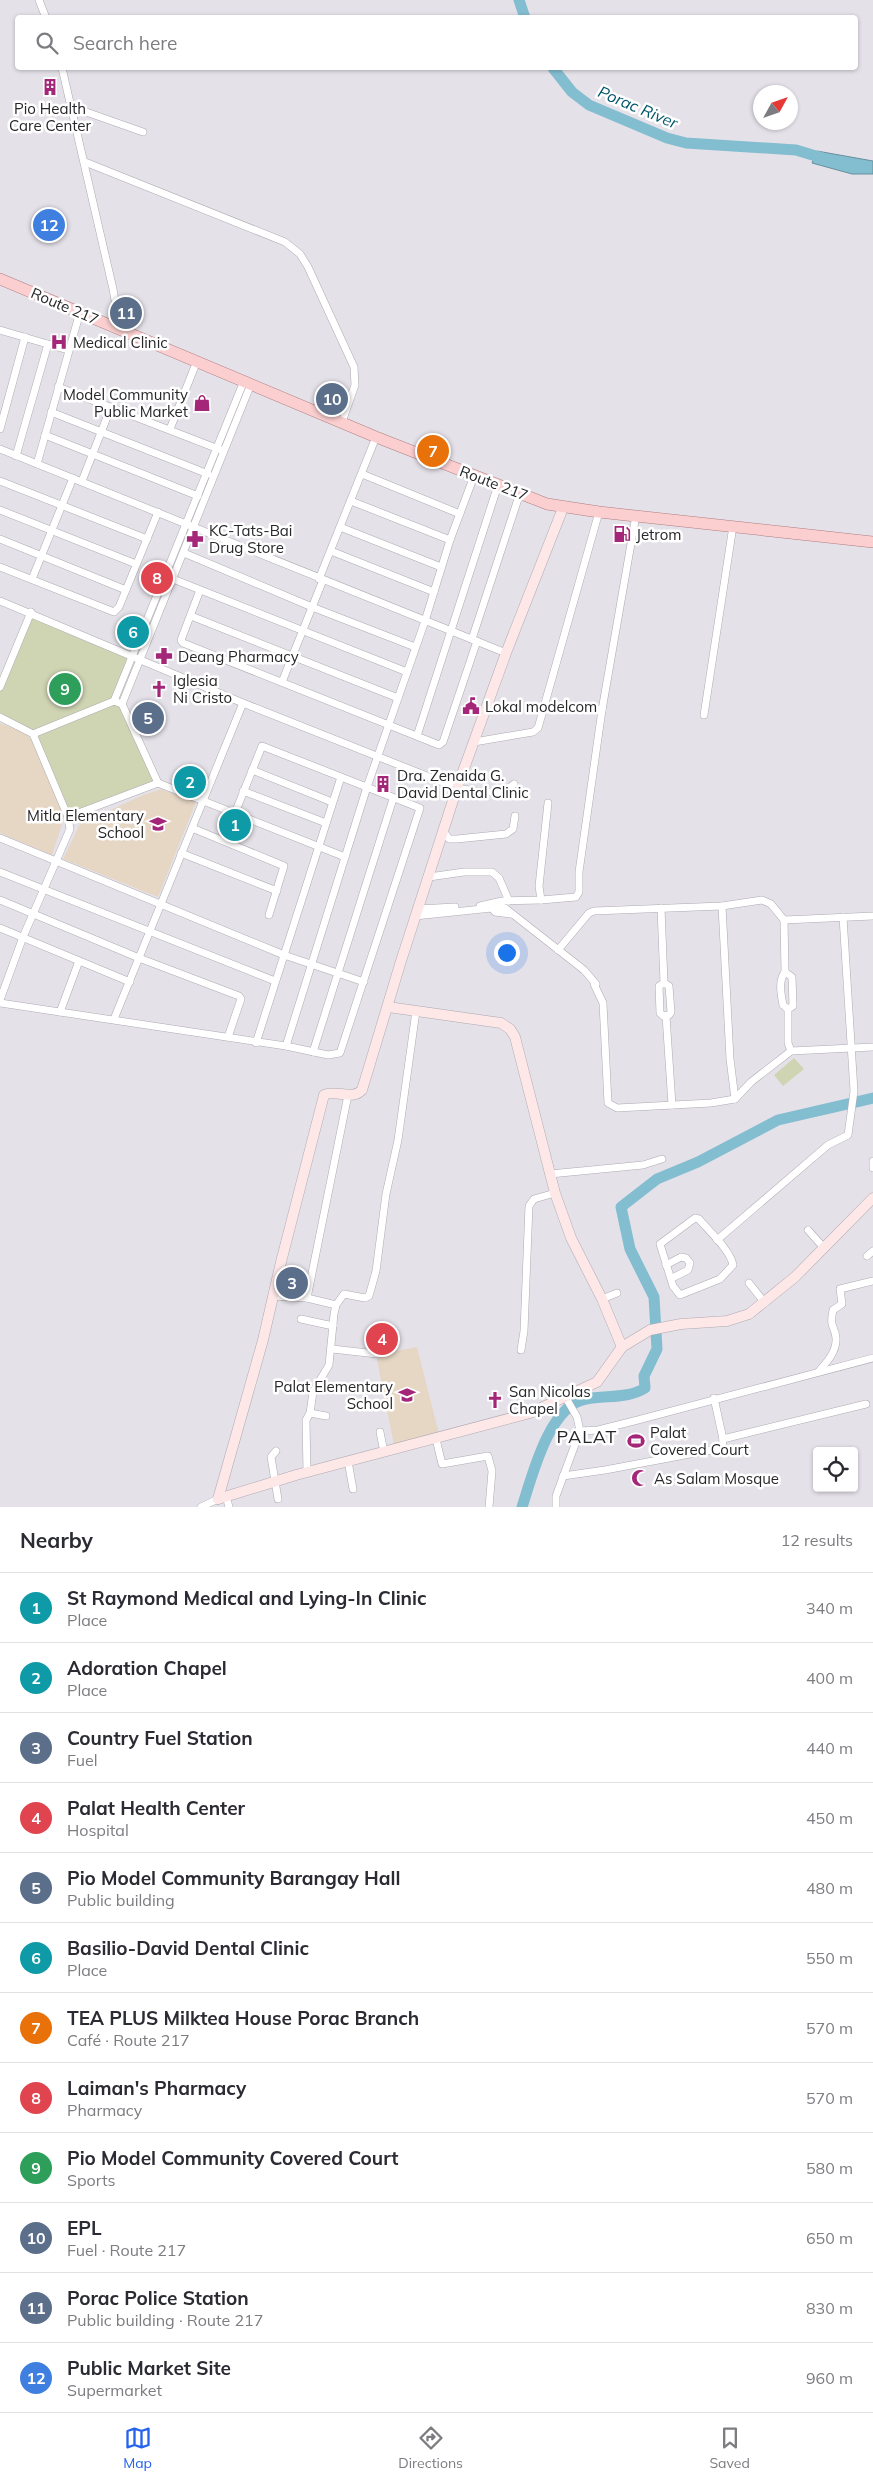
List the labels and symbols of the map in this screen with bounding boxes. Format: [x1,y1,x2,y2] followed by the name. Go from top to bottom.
[40,77,60,97] building icon: Pio Health Care Center
[595,81,682,133] water label: Porac River
[753,85,798,130] north arrow
[9,99,92,135] place label: Pio Health Care Center
[33,206,65,244] pin: 12
[28,283,102,329] street label: Route 217
[110,294,142,332] pin: 11
[49,332,69,352] hospital icon: Medical Clinic
[73,333,168,352] place label: Medical Clinic
[316,380,348,418] pin: 10
[63,385,188,421] place label: Model Community Public Market
[192,393,212,413] shop icon: Model Community Public Market
[417,432,449,470] pin: 7
[457,461,531,505] street label: Route 217
[209,521,292,557] place label: KC-Tats-Bai Drug Store
[612,524,632,544] fuel station icon: Jetrom
[636,525,681,544] place label: Jetrom
[185,529,205,549] pharmacy icon: KC-Tats-Bai Drug Store
[141,559,173,597] pin: 8
[117,613,149,651] pin: 6
[154,646,174,666] pharmacy icon: Deang Pharmacy
[178,647,299,666] place label: Deang Pharmacy
[49,670,81,708] pin: 9
[173,671,232,707] place label: Iglesia Ni Cristo
[149,679,169,699] church icon: Iglesia Ni Cristo
[461,696,481,716] public building icon: Lokal modelcom
[485,697,597,716] place label: Lokal modelcom
[132,699,164,737] pin: 5
[174,763,206,801] pin: 2
[397,766,529,802] place label: Dra. Zenaida G. David Dental Clinic
[373,774,393,794] building icon: Dra. Zenaida G. David Dental Clinic
[27,806,144,842] place label: Mitla Elementary School
[219,806,251,844] pin: 1
[148,814,168,834] school or university icon: Mitla Elementary School
[494,940,520,966] your location
[276,1264,308,1302] pin: 3
[366,1320,398,1358] pin: 4
[274,1377,393,1413] place label: Palat Elementary School
[509,1382,591,1418] place label: San Nicolas Chapel
[397,1385,417,1405] school or university icon: Palat Elementary School
[485,1390,505,1410] church icon: San Nicolas Chapel
[650,1423,749,1459] place label: Palat Covered Court
[557,1425,617,1448] district label: PALAT
[626,1431,646,1451] sports icon: Palat Covered Court
[630,1468,650,1488] mosque icon: As Salam Mosque
[654,1469,779,1488] place label: As Salam Mosque

